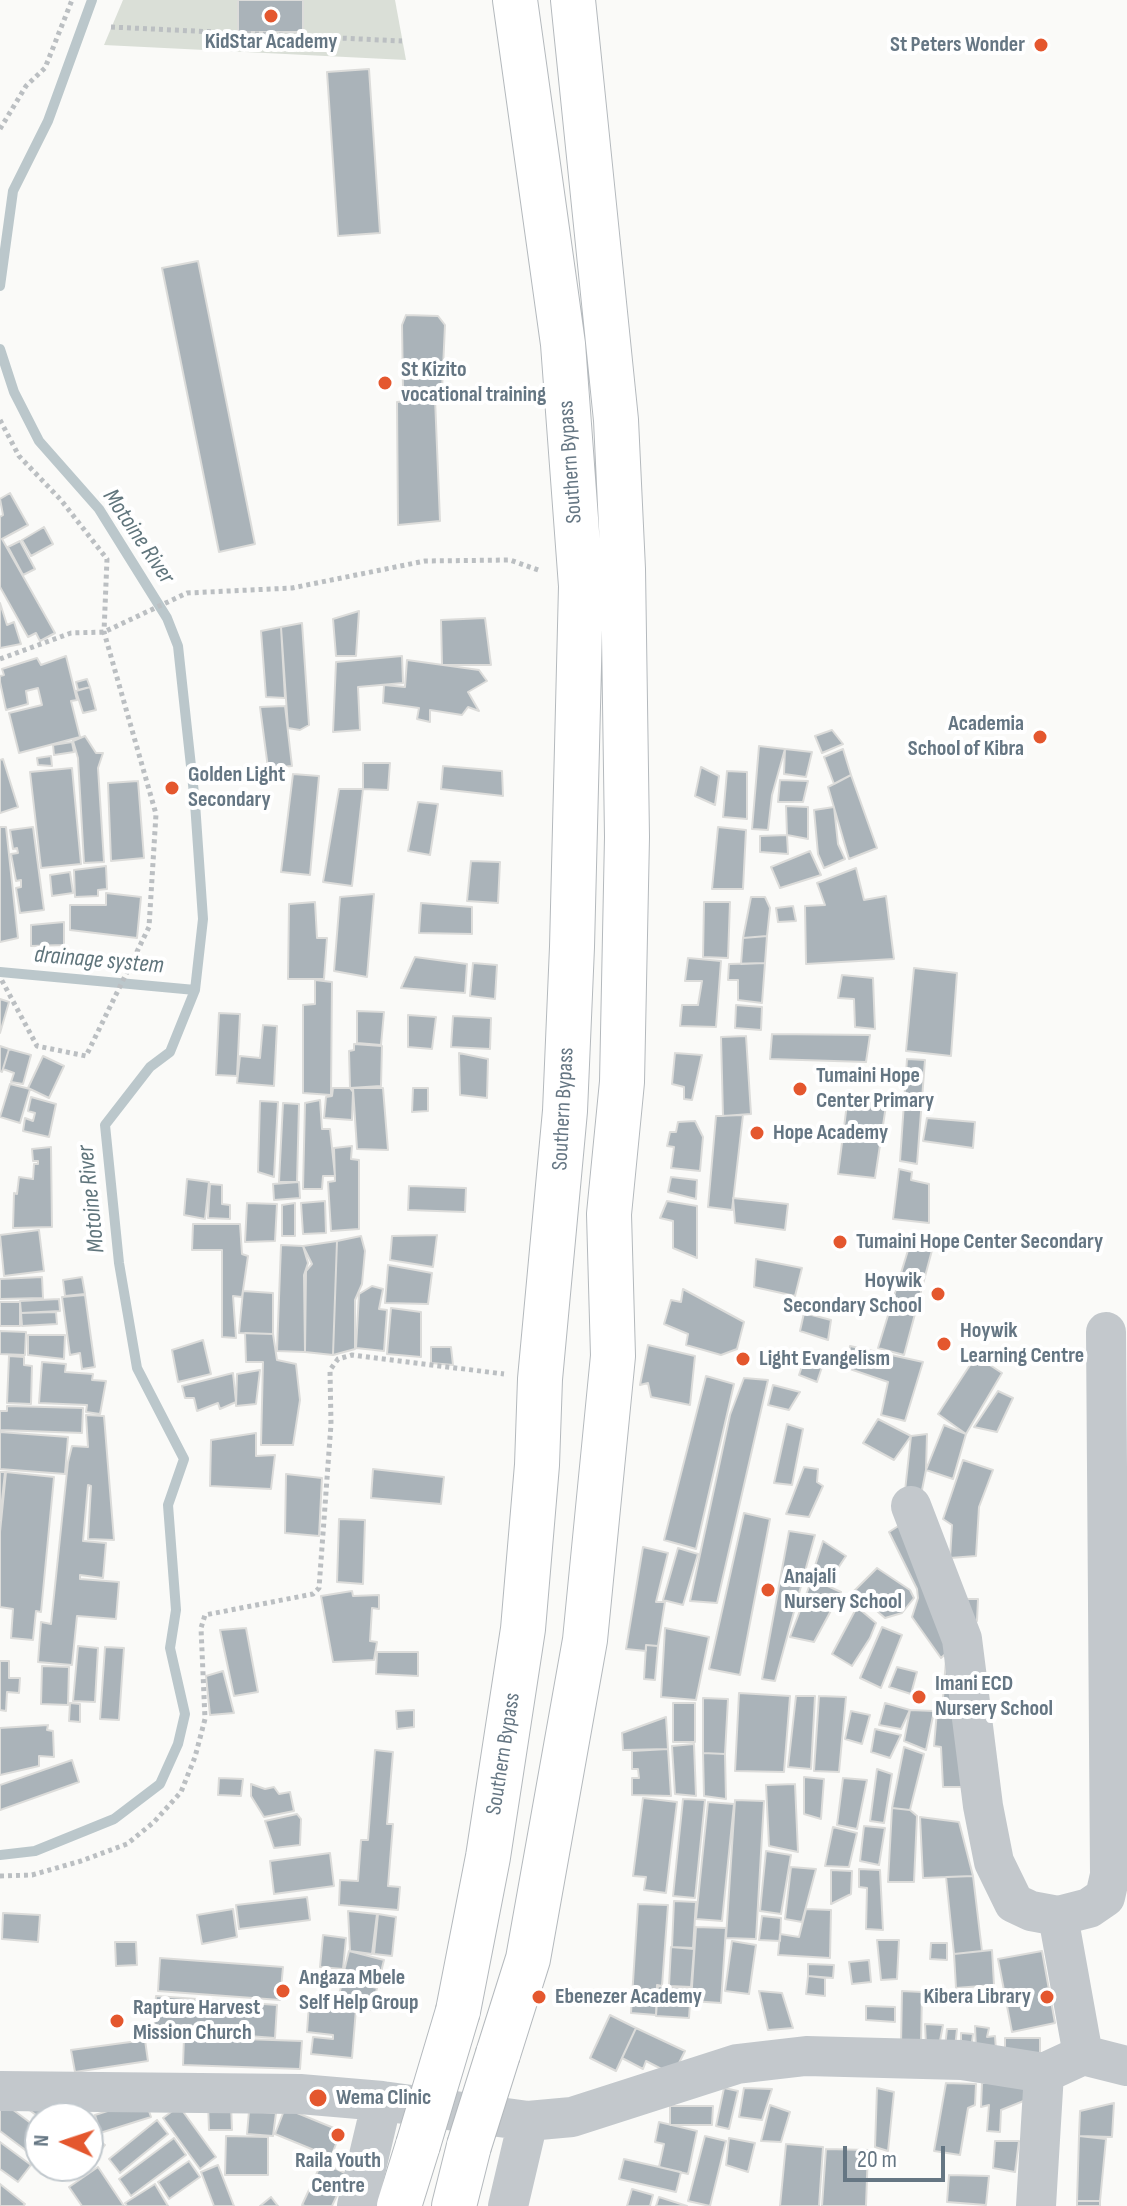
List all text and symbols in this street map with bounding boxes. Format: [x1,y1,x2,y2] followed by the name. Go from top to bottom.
[262,7,280,25] marker: KidStar Academy
[205,29,337,55] place label: KidStar Academy
[890,32,1025,58] place label: St Peters Wonder
[1032,36,1050,54] marker: St Peters Wonder
[401,357,546,408] place label: St Kizito vocational training
[376,374,394,392] marker: St Kizito vocational training
[554,400,588,524] street label: Southern Bypass
[96,484,180,590] water label: Motoine River
[908,711,1024,762] place label: Academia School of Kibra
[1031,728,1049,746] marker: Academia School of Kibra
[188,762,285,814] place label: Golden Light Secondary
[163,779,181,797] marker: Golden Light Secondary
[33,941,165,981] water label: drainage system
[548,1047,580,1171] street label: Southern Bypass
[816,1063,934,1114] place label: Tumaini Hope Center Primary
[791,1080,809,1098] marker: Tumaini Hope Center Primary
[773,1120,888,1146] place label: Hope Academy
[748,1124,766,1142] marker: Hope Academy
[72,1144,112,1254] water label: Motoine River
[856,1229,1103,1255] place label: Tumaini Hope Center Secondary
[831,1233,849,1251] marker: Tumaini Hope Center Secondary
[783,1268,922,1320] place label: Hoywik Secondary School
[929,1285,947,1303] marker: Hoywik Secondary School
[960,1318,1084,1370] place label: Hoywik Learning Centre
[935,1335,953,1353] marker: Hoywik Learning Centre
[759,1346,890,1372] place label: Light Evangelism
[734,1350,752,1368] marker: Light Evangelism
[784,1564,902,1616] place label: Anajali Nursery School
[759,1581,777,1599] marker: Anajali Nursery School
[935,1671,1053,1722] place label: Imani ECD Nursery School
[910,1688,928,1706] marker: Imani ECD Nursery School
[481,1691,527,1817] street label: Southern Bypass
[299,1965,418,2016] place label: Angaza Mbele Self Help Group
[274,1982,292,2000] marker: Angaza Mbele Self Help Group
[555,1984,702,2010] place label: Ebenezer Academy
[923,1984,1031,2010] place label: Kibera Library
[530,1988,548,2006] marker: Ebenezer Academy
[1038,1988,1056,2006] marker: Kibera Library
[133,1995,260,2046] place label: Rapture Harvest Mission Church
[108,2012,126,2030] marker: Rapture Harvest Mission Church
[336,2085,431,2111] place label: Wema Clinic
[307,2087,329,2109] marker: Wema Clinic
[24,2102,104,2182] north arrow
[329,2126,347,2144] marker: Raila Youth Centre
[847,2130,949,2180] scale bar
[28,2134,55,2147] text: N
[857,2145,897,2174] text: 20 m
[295,2148,381,2200] place label: Raila Youth Centre

